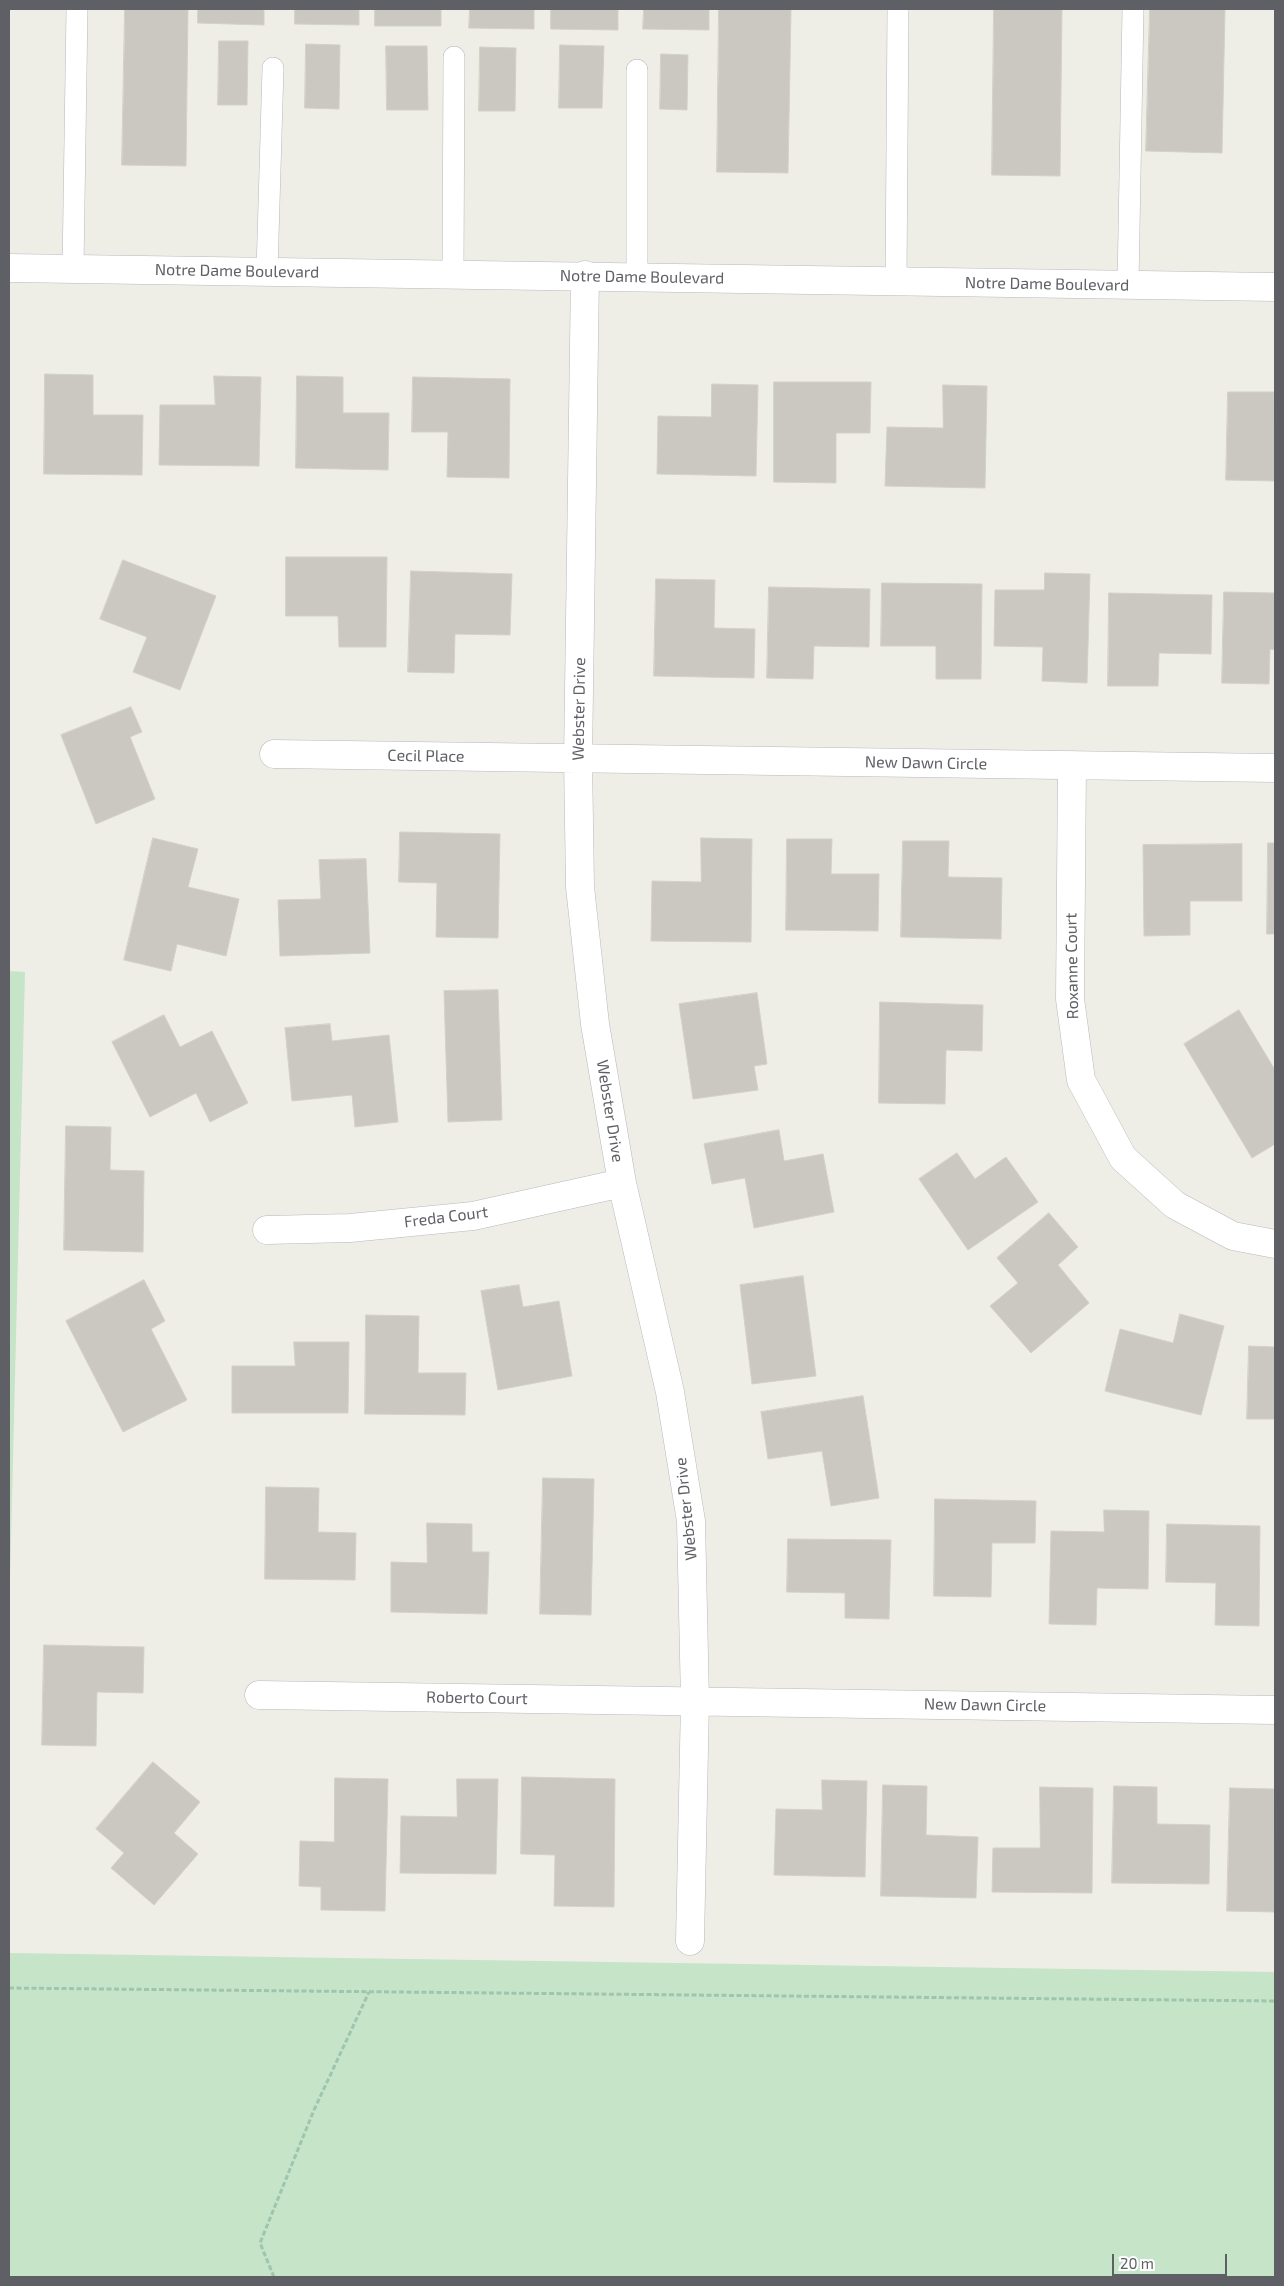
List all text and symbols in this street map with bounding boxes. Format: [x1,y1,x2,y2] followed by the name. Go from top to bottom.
[155,260,319,282] street label: Notre Dame Boulevard
[560,266,724,288] street label: Notre Dame Boulevard
[965,273,1129,295] street label: Notre Dame Boulevard
[568,657,590,761] street label: Webster Drive
[387,746,465,766] street label: Cecil Place
[865,752,987,774] street label: New Dawn Circle
[1061,913,1083,1019] street label: Roxanne Court
[592,1058,628,1164] street label: Webster Drive
[403,1202,489,1232] street label: Freda Court
[671,1457,701,1561] street label: Webster Drive
[426,1688,528,1708] street label: Roberto Court
[924,1694,1046,1716] street label: New Dawn Circle
[1114,2244,1229,2276] scale bar
[1120,2254,1154,2272] text: 20 m

